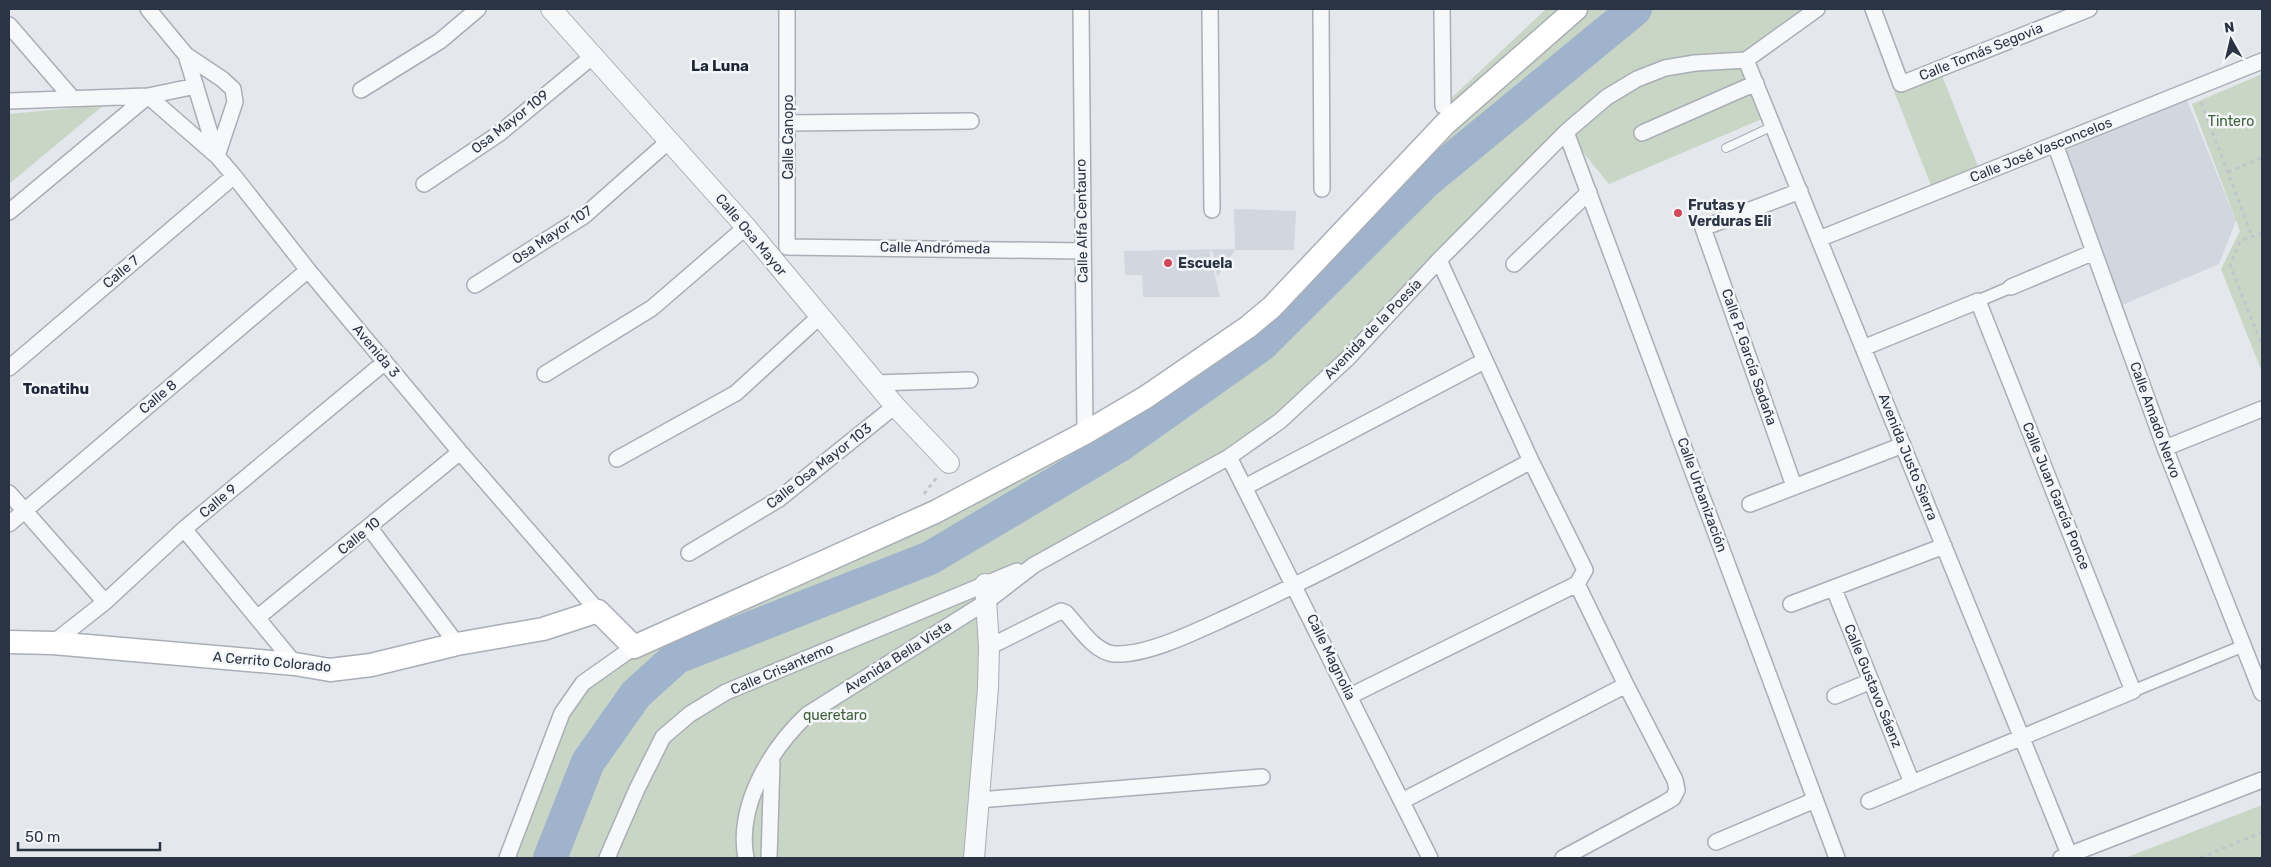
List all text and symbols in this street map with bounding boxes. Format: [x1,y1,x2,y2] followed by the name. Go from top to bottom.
[2206,15,2256,65] north arrow
[1917,19,2045,85] street label: Calle Tomás Segovia
[2223,19,2235,37] text: N
[691,57,749,75] district label: La Luna
[468,86,552,158] street label: Osa Mayor 109
[780,94,797,180] street label: Calle Canopo
[2208,113,2254,130] park label: Tintero
[1967,114,2115,186] street label: Calle José Vasconcelos
[1072,159,1092,283] street label: Calle Alfa Centauro
[712,190,791,280] street label: Calle Osa Mayor
[1688,197,1772,230] place label: Frutas y Verduras Eli
[509,202,595,268] street label: Osa Mayor 107
[1672,207,1684,219] marker: Frutas y Verduras Eli
[880,239,990,257] street label: Calle Andrómeda
[99,252,143,292] street label: Calle 7
[1178,255,1233,272] place label: Escuela
[1162,257,1174,269] marker: Escuela
[1321,275,1425,383] street label: Avenida de la Poesía
[1718,286,1780,428] street label: Calle P. García Sadaña
[349,321,403,381] street label: Avenida 3
[2126,360,2184,480] street label: Calle Amado Nervo
[136,376,180,418] street label: Calle 8
[23,380,89,398] district label: Tonatihu
[1875,391,1941,523] street label: Avenida Justo Sierra
[763,420,875,512] street label: Calle Osa Mayor 103
[2019,420,2093,572] street label: Calle Juan García Ponce
[1673,435,1731,555] street label: Calle Urbanización
[196,481,240,521] street label: Calle 9
[334,514,384,558] street label: Calle 10
[1303,611,1359,703] street label: Calle Magnolia
[841,617,955,697] street label: Avenida Bella Vista
[1840,622,1906,750] street label: Calle Gustavo Sáenz
[728,640,836,698] street label: Calle Crisantemo
[212,648,332,676] street label: A Cerrito Colorado
[803,707,867,724] park label: queretaro
[18,820,160,852] scale bar
[25,828,60,846] text: 50 m

